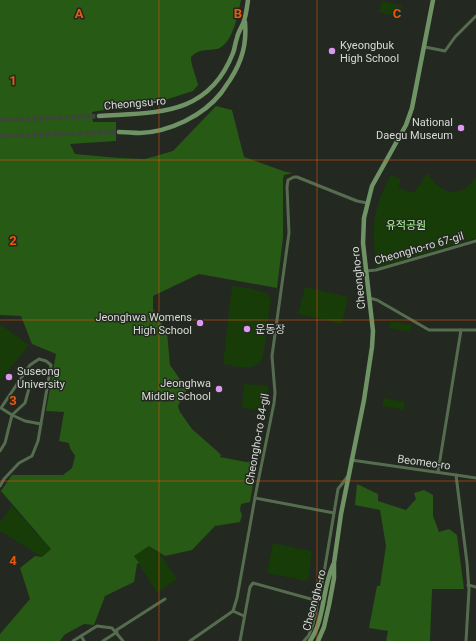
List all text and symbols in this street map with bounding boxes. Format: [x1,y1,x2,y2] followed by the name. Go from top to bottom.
[75,6,84,21] text: A
[234,6,242,21] text: B
[393,6,402,21] text: C
[340,39,399,65] place label: Kyeongbuk High School
[327,46,337,56] marker: Kyeongbuk High School
[9,73,17,88] text: 1
[103,94,167,113] street label: Cheongsu-ro
[376,116,453,142] place label: National Daegu Museum
[456,123,466,133] marker: National Daegu Museum
[386,219,426,232] park label: 유적공원
[373,229,465,267] street label: Cheongho-ro 67-gil
[9,233,17,248] text: 2
[349,246,368,310] street label: Cheongho-ro
[95,311,192,337] place label: Jeonghwa Womens High School
[195,318,205,328] marker: Jeonghwa Womens High School
[255,323,285,336] place label: 운동장
[242,324,252,334] marker: 운동장
[17,365,66,391] place label: Suseong University
[4,372,14,382] marker: Suseong University
[142,377,211,403] place label: Jeonghwa Middle School
[214,384,224,394] marker: Jeonghwa Middle School
[243,392,272,486] street label: Cheongho-ro 84-gil
[9,393,17,408] text: 3
[396,452,451,473] street label: Beomeo-ro
[9,553,17,568] text: 4
[300,568,329,632] street label: Cheongho-ro

